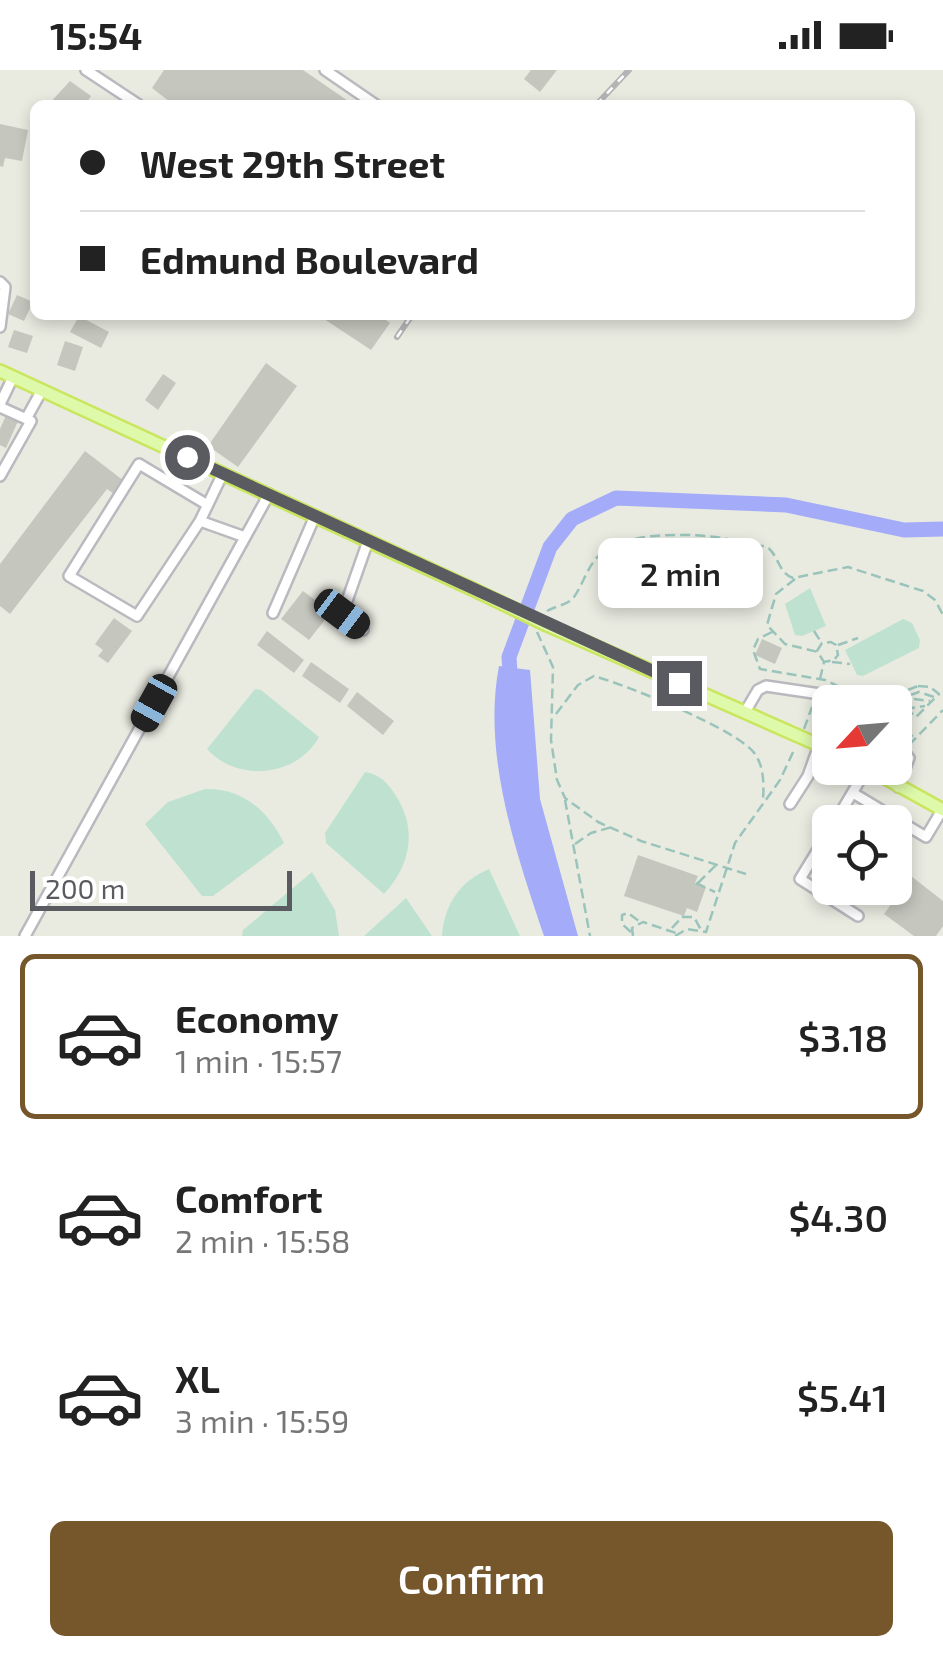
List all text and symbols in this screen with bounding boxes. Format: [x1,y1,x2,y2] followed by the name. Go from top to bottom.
[50,12,142,58] text: 15:54
[140,140,445,186] text: West 29th Street
[140,236,479,282] text: Edmund Boulevard
[165,435,210,480] route start
[596,538,762,608] callout: 2 min
[640,554,721,592] text: 2 min
[309,584,375,644] car
[657,661,702,706] route end
[126,669,182,737] car
[812,685,912,785] north arrow
[812,685,912,905] map controls
[812,805,912,905] button: locate
[30,866,292,910] scale bar
[45,871,125,905] text: 200 m
[55,992,145,1082] icon: car
[175,995,339,1041] text: Economy
[798,1014,888,1060] text: $3.18
[175,1041,342,1079] text: 1 min · 15:57
[55,1172,145,1262] icon: car
[175,1175,323,1221] text: Comfort
[788,1194,888,1240] text: $4.30
[175,1221,351,1259] text: 2 min · 15:58
[55,1352,145,1442] icon: car
[175,1355,220,1401] text: XL
[797,1374,888,1420] text: $5.41
[175,1401,349,1439] text: 3 min · 15:59
[50,1521,893,1636] button: Confirm

